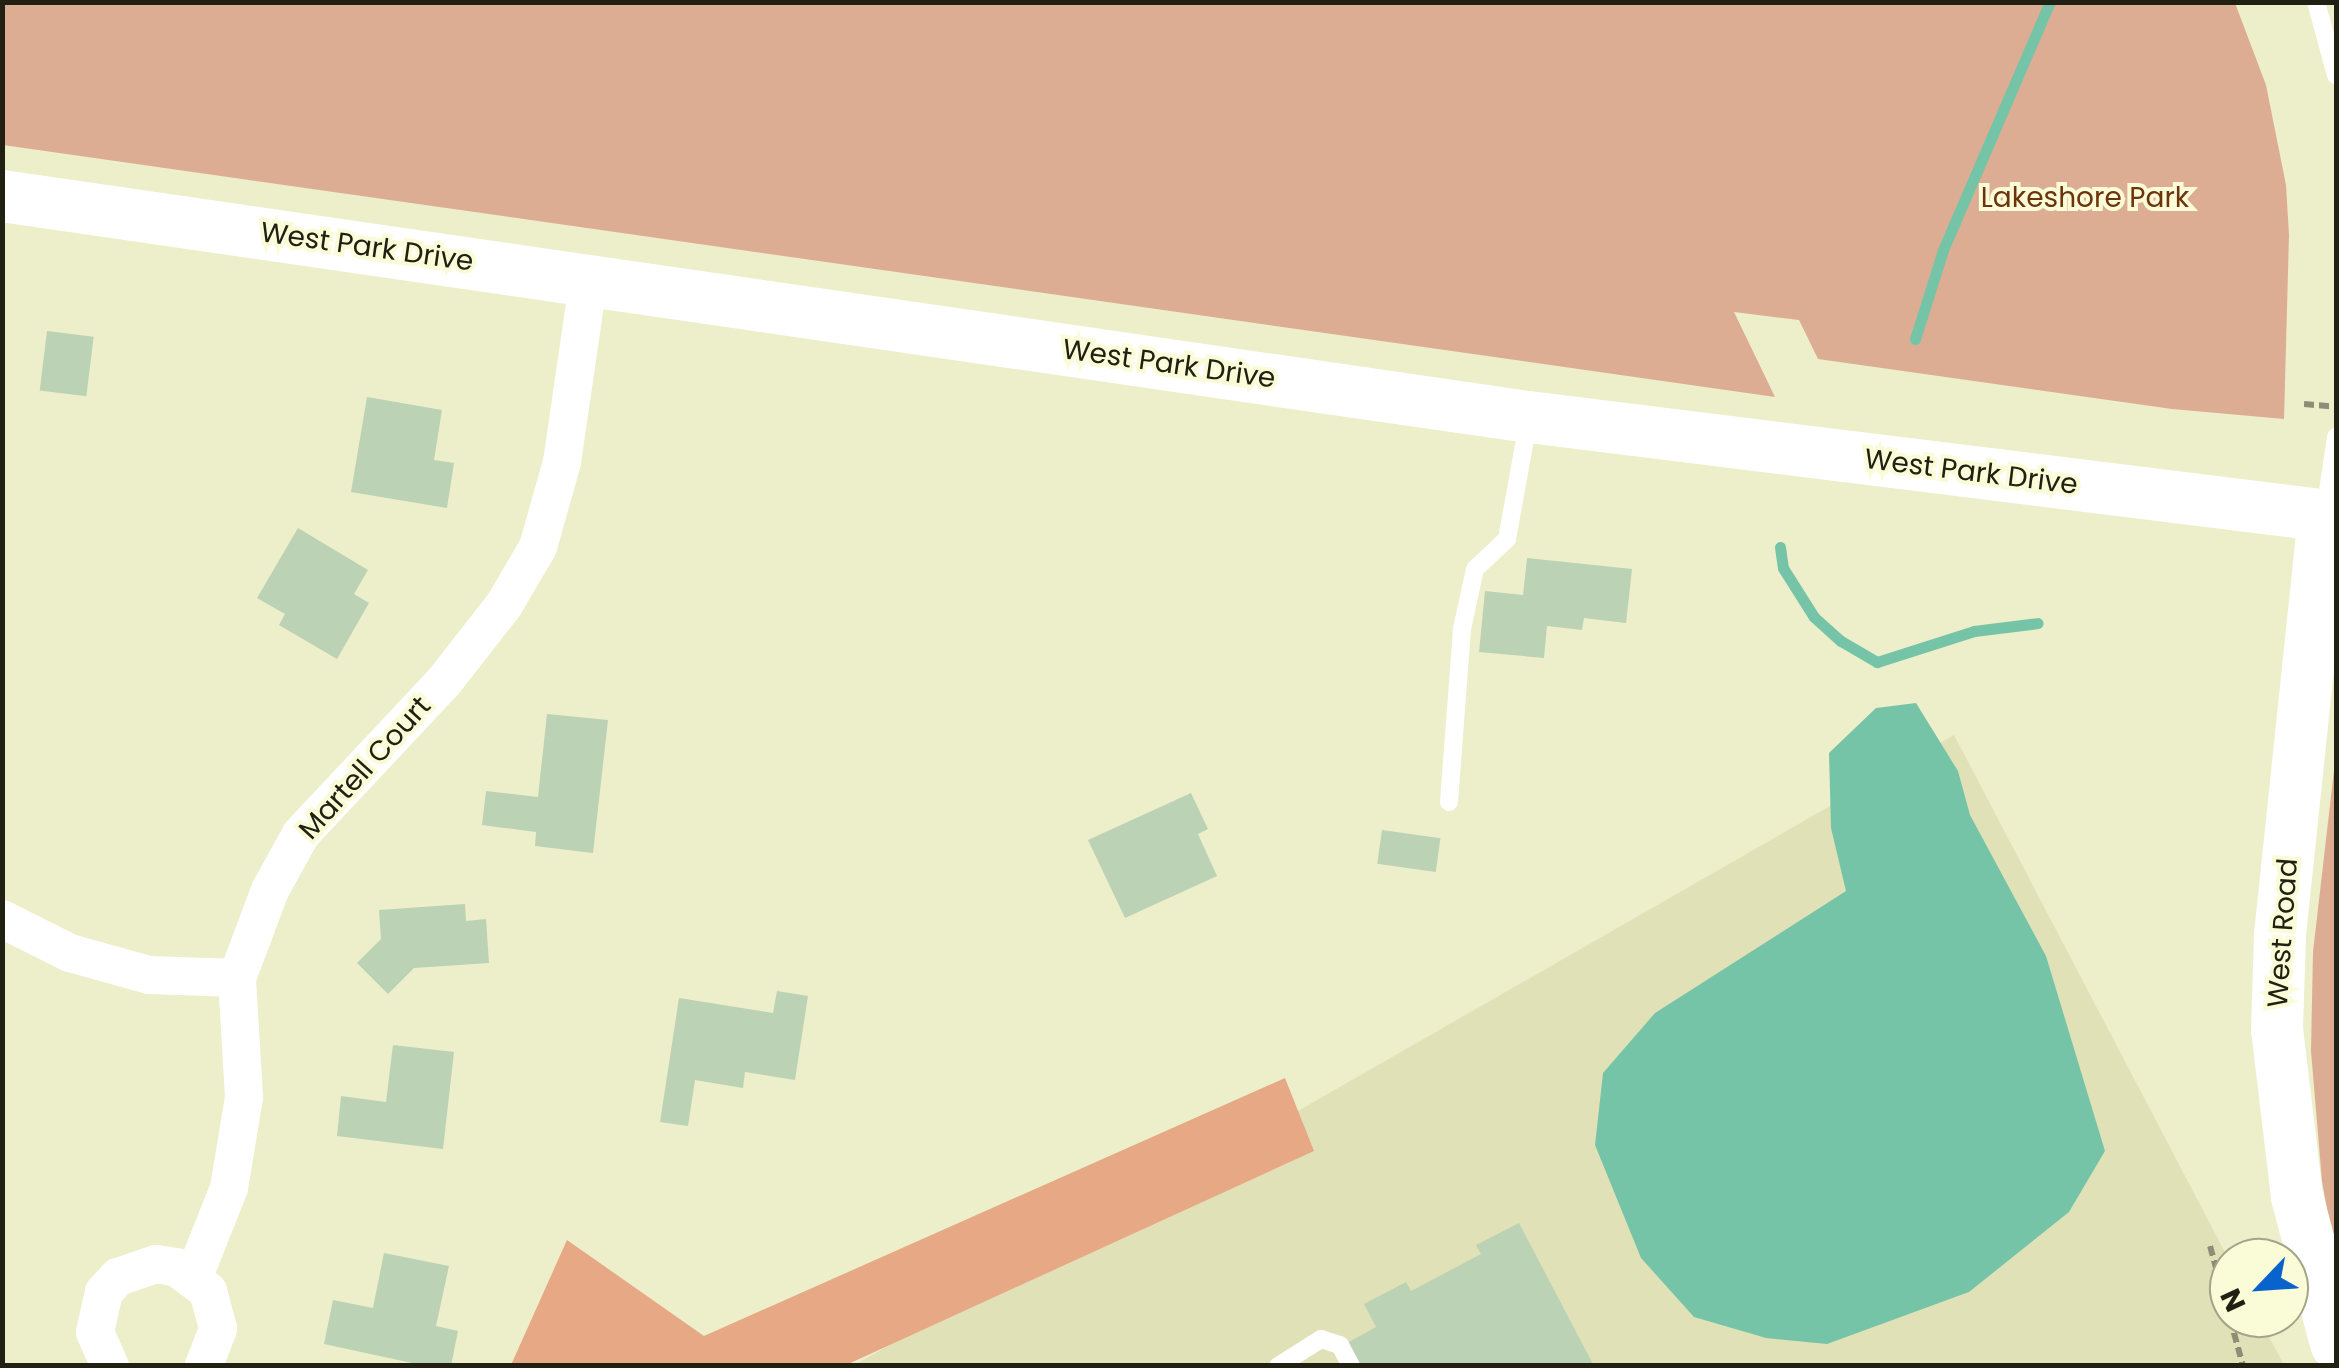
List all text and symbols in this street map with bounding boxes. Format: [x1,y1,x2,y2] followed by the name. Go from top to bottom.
[1981,181,2189,215] park label: Lakeshore Park
[258,215,476,279] street label: West Park Drive
[1060,332,1278,396] street label: West Park Drive
[1862,442,2080,502] street label: West Park Drive
[292,690,438,846] street label: Martell Court
[2261,857,2305,1009] street label: West Road
[2209,1238,2309,1338] north arrow
[2211,1282,2255,1318] text: N

